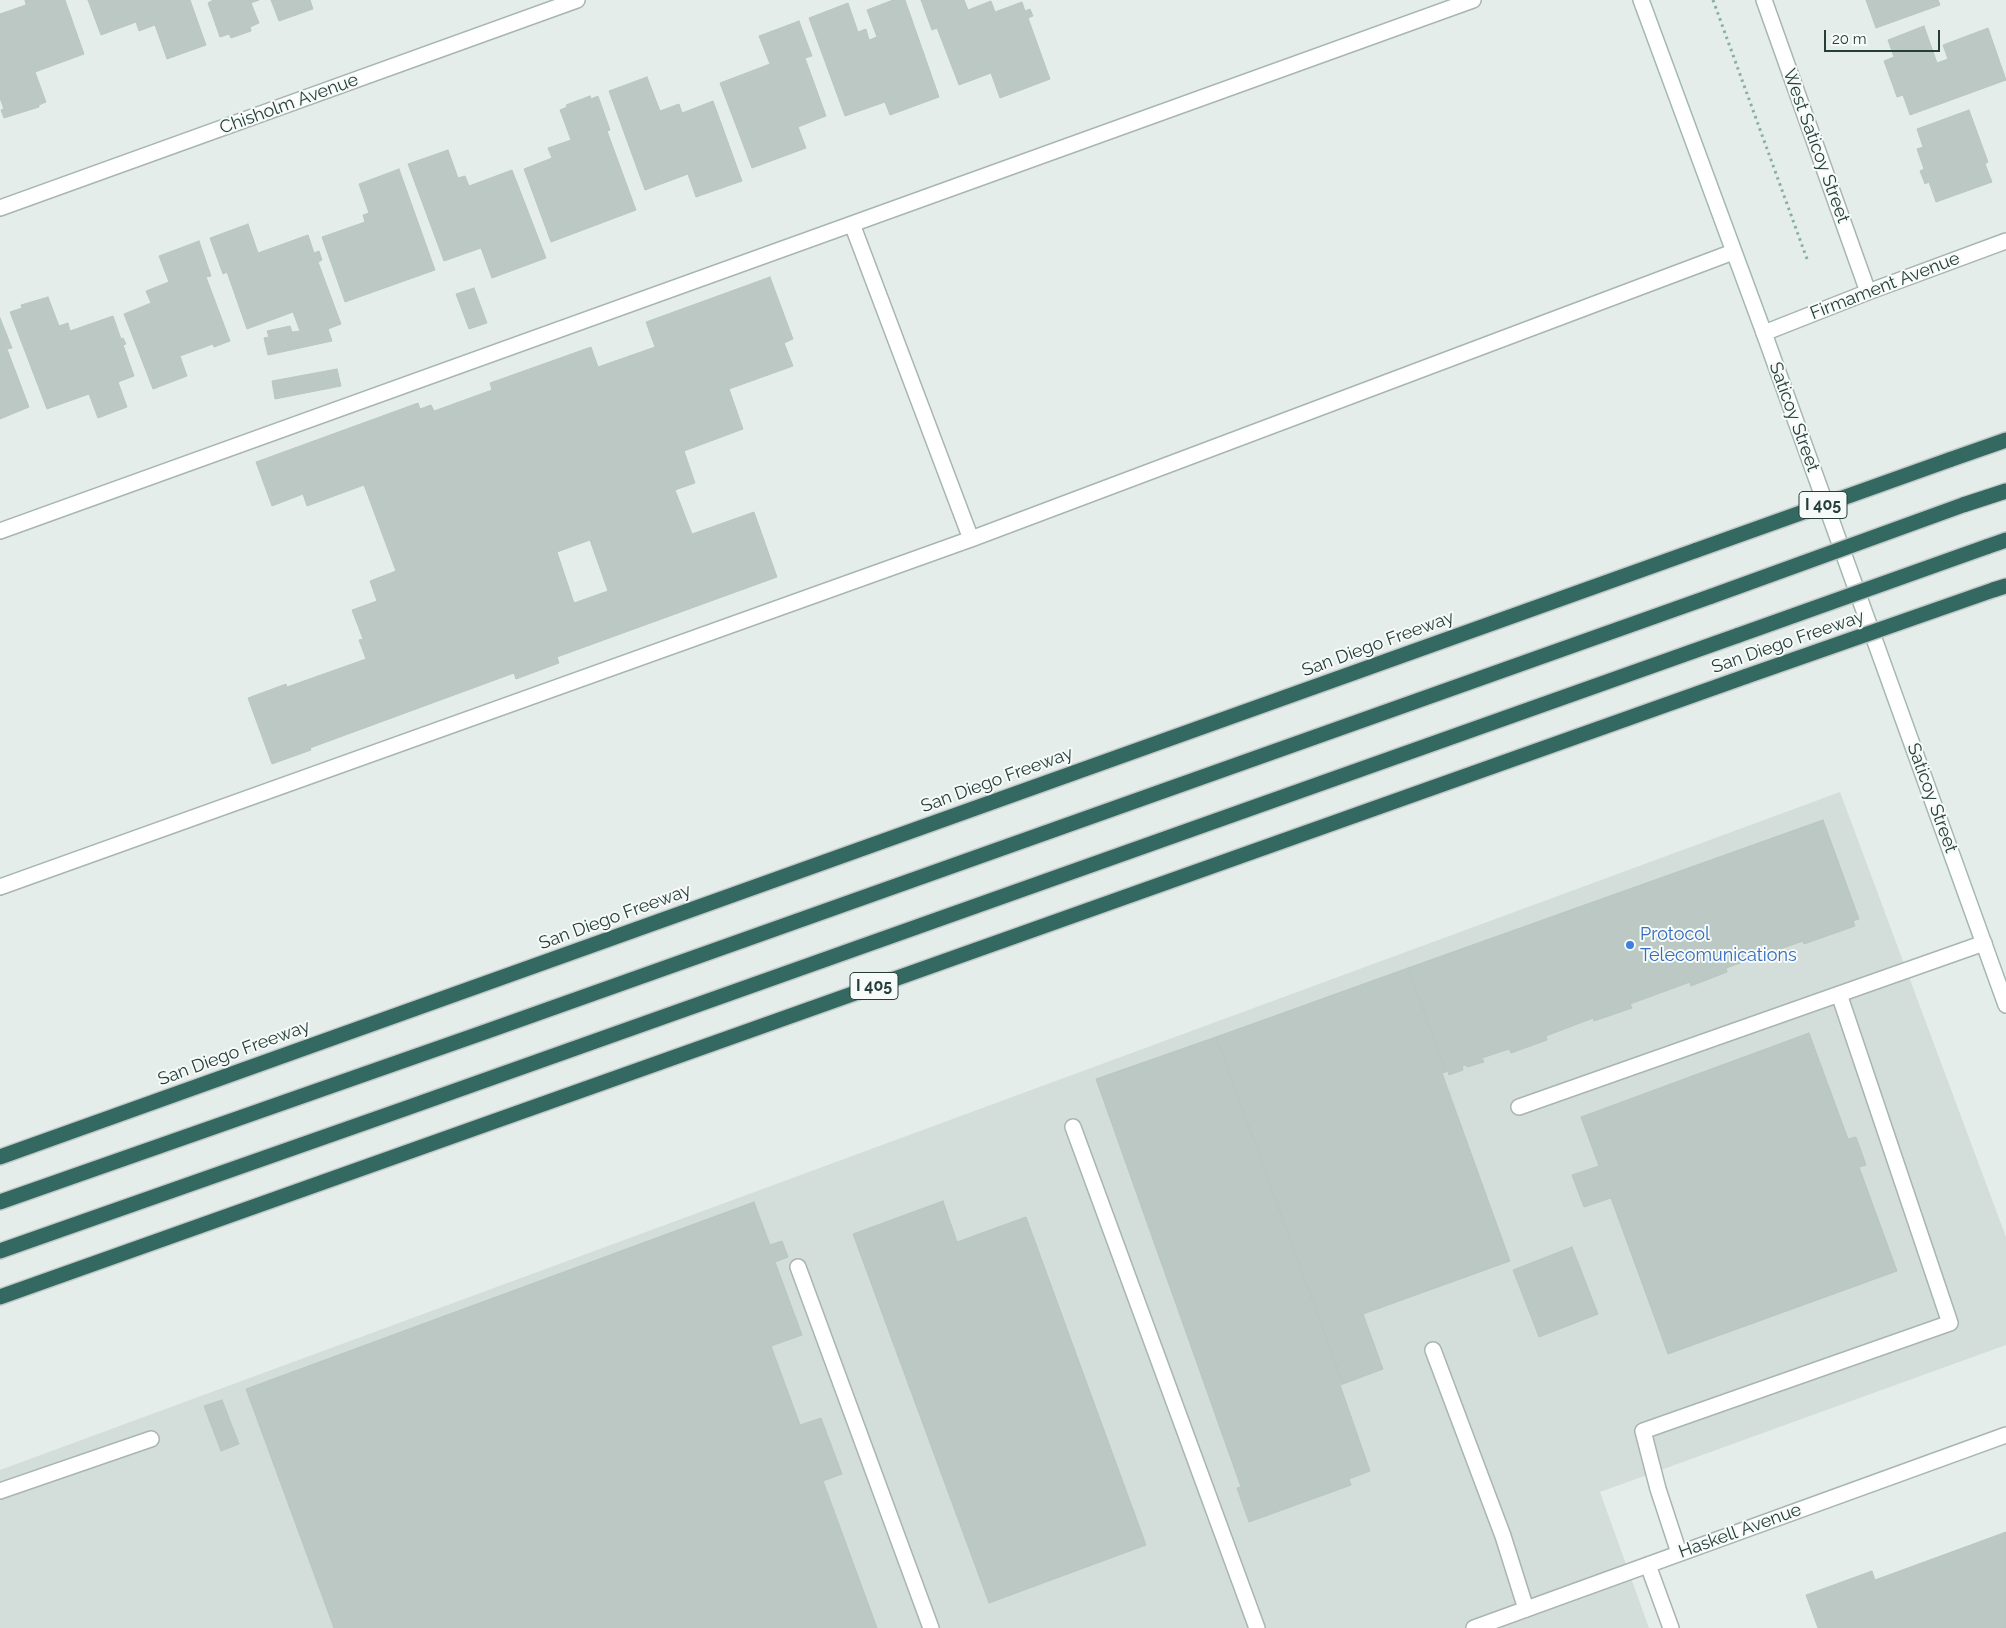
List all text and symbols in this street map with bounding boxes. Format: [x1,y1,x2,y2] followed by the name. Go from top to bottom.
[1826,20,1942,52] scale bar
[1832,30,1867,48] text: 20 m
[1778,66,1854,226] street label: West Saticoy Street
[217,69,361,139] street label: Chisholm Avenue
[1807,248,1963,324] street label: Firmament Avenue
[1764,359,1824,475] street label: Saticoy Street
[1799,492,1847,518] road number: I 405
[1299,606,1457,682] street label: San Diego Freeway
[1709,606,1867,678] street label: San Diego Freeway
[1902,740,1962,856] street label: Saticoy Street
[918,742,1076,818] street label: San Diego Freeway
[536,879,694,955] street label: San Diego Freeway
[1640,924,1797,966] place label: Protocol Telecomunications
[1624,939,1636,951] marker: Protocol Telecomunications
[850,972,898,999] road number: I 405
[155,1015,313,1091] street label: San Diego Freeway
[1676,1499,1804,1563] street label: Haskell Avenue

